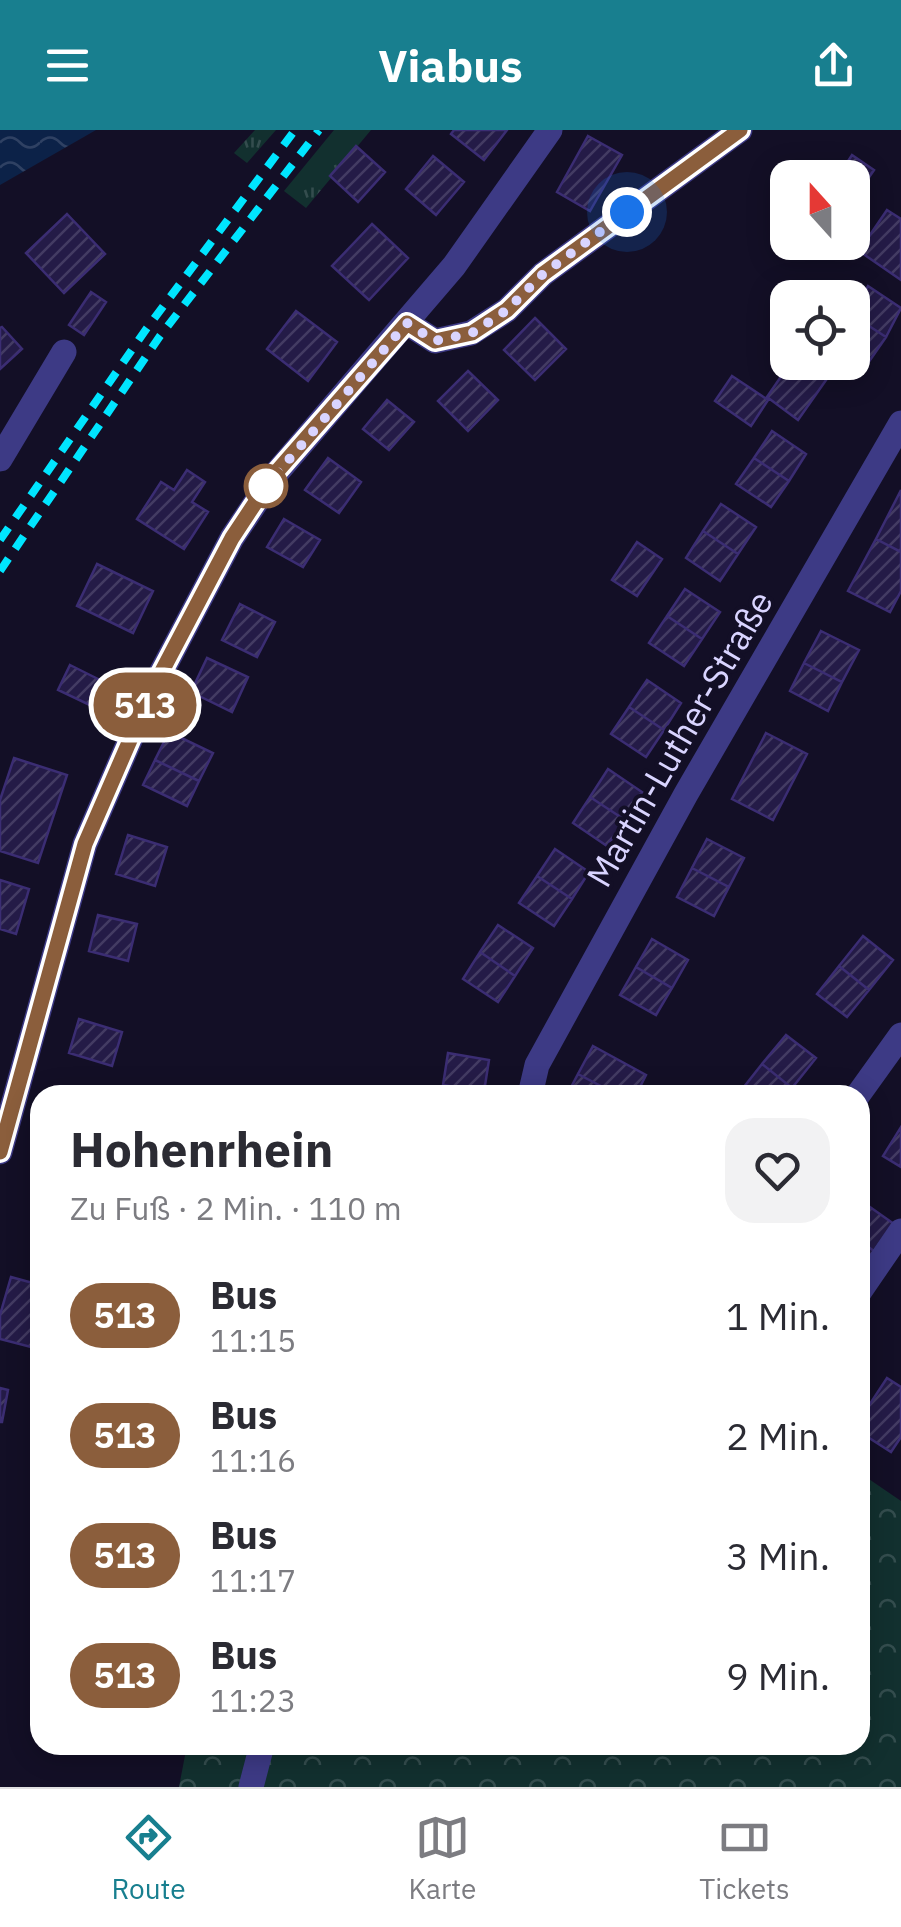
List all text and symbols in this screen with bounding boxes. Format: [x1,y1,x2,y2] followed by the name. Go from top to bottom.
[378,36,523,94] text: Viabus
[40,38,95,93] icon: menu
[806,38,861,93] icon: share
[770,160,870,260] north arrow
[770,160,870,380] map controls
[602,187,652,237] your location
[770,280,870,380] button: locate
[245,465,287,507] unlabelled marker
[576,582,783,895] street label: Martin-Luther-Straße
[88,672,202,738] line badge: 513
[113,682,177,728] text: 513
[70,1118,333,1180] text: Hohenrhein
[725,1118,830,1223] button: heart
[70,1187,402,1229] text: Zu Fuß · 2 Min. · 110 m
[210,1270,277,1319] text: Bus
[726,1291,830,1340] text: 1 Min.
[93,1292,157,1338] text: 513
[210,1319,296,1361] text: 11:15
[210,1390,277,1439] text: Bus
[726,1411,830,1460] text: 2 Min.
[93,1412,157,1458] text: 513
[210,1439,296,1481] text: 11:16
[210,1510,277,1559] text: Bus
[726,1531,830,1580] text: 3 Min.
[93,1532,157,1578] text: 513
[210,1559,296,1601] text: 11:17
[210,1630,277,1679] text: Bus
[726,1651,830,1700] text: 9 Min.
[93,1652,157,1698] text: 513
[210,1679,296,1721] text: 11:23
[111,1810,186,1907] tab: Route
[409,1810,476,1907] tab: Karte
[699,1810,790,1907] tab: Tickets

